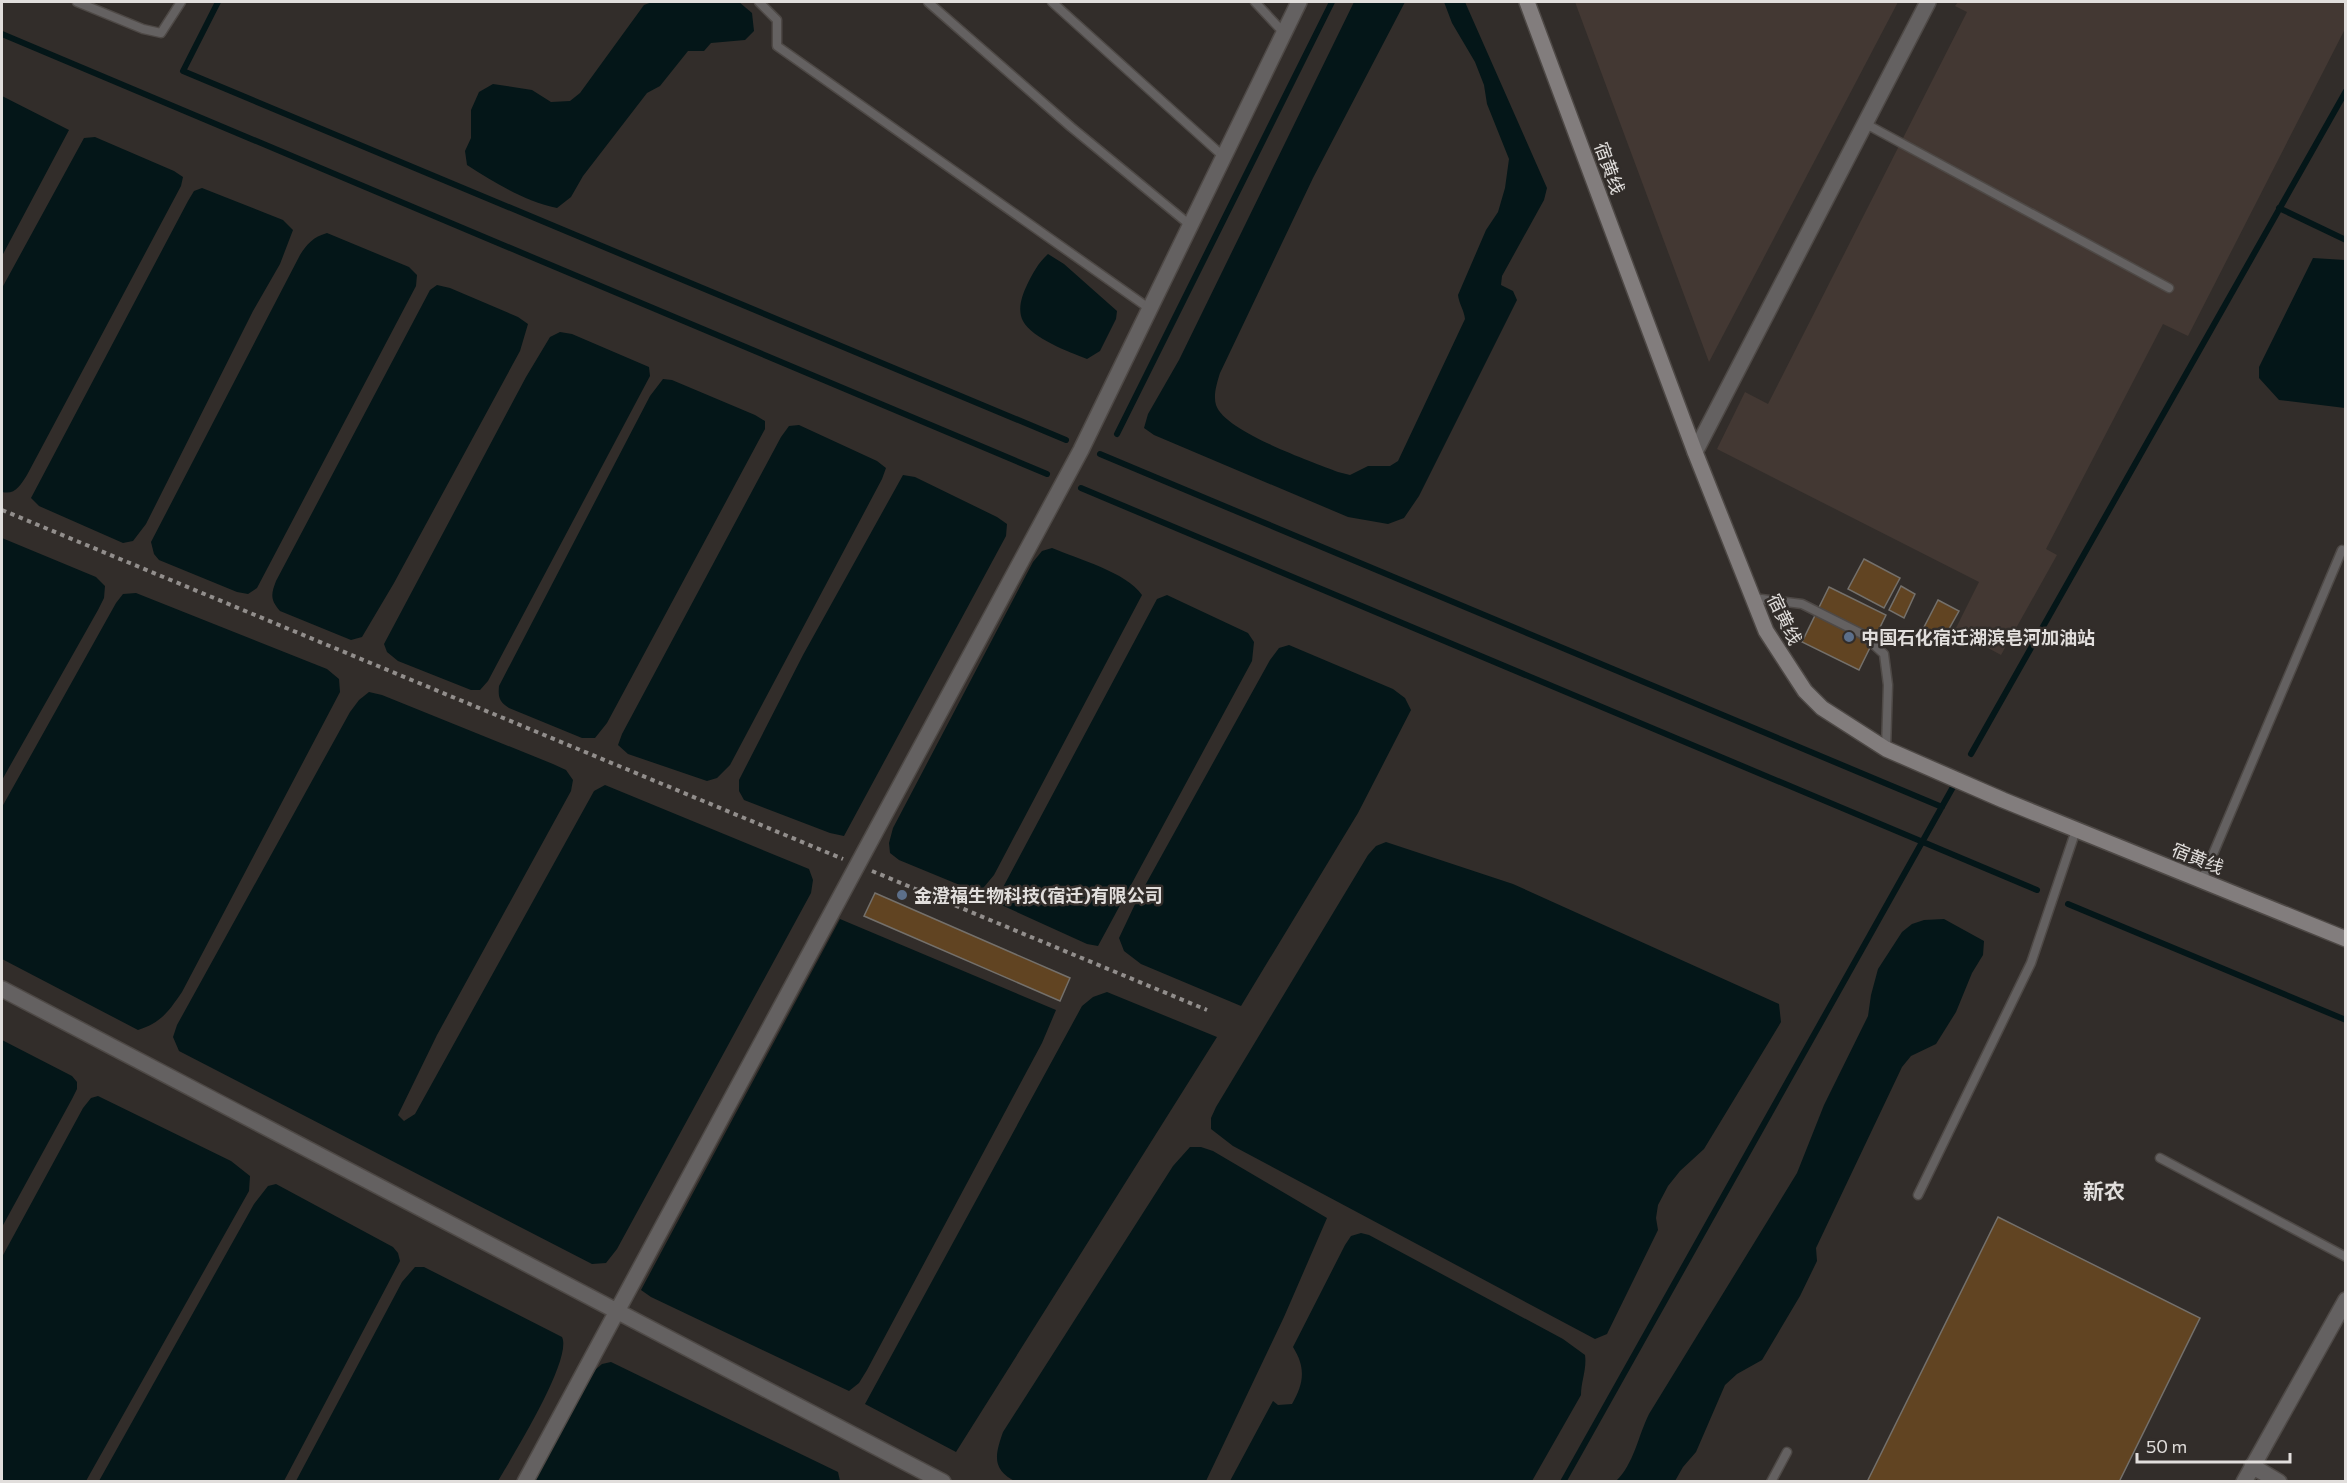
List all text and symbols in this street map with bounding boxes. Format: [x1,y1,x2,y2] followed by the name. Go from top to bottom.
[1590,139,1630,197] street label: 宿黄线
[1763,590,1807,648] street label: 宿黄线
[1861,626,2095,648] place label: 中国石化宿迁湖滨皂河加油站
[1842,630,1856,644] marker: 中国石化宿迁湖滨皂河加油站
[2169,838,2227,878] street label: 宿黄线
[914,884,1163,906] place label: 金澄福生物科技(宿迁)有限公司
[895,888,909,902] marker: 金澄福生物科技(宿迁)有限公司
[2083,1178,2125,1203] district label: 新农
[2137,1426,2290,1464] scale bar
[2146,1435,2187,1457] text: 50 m

